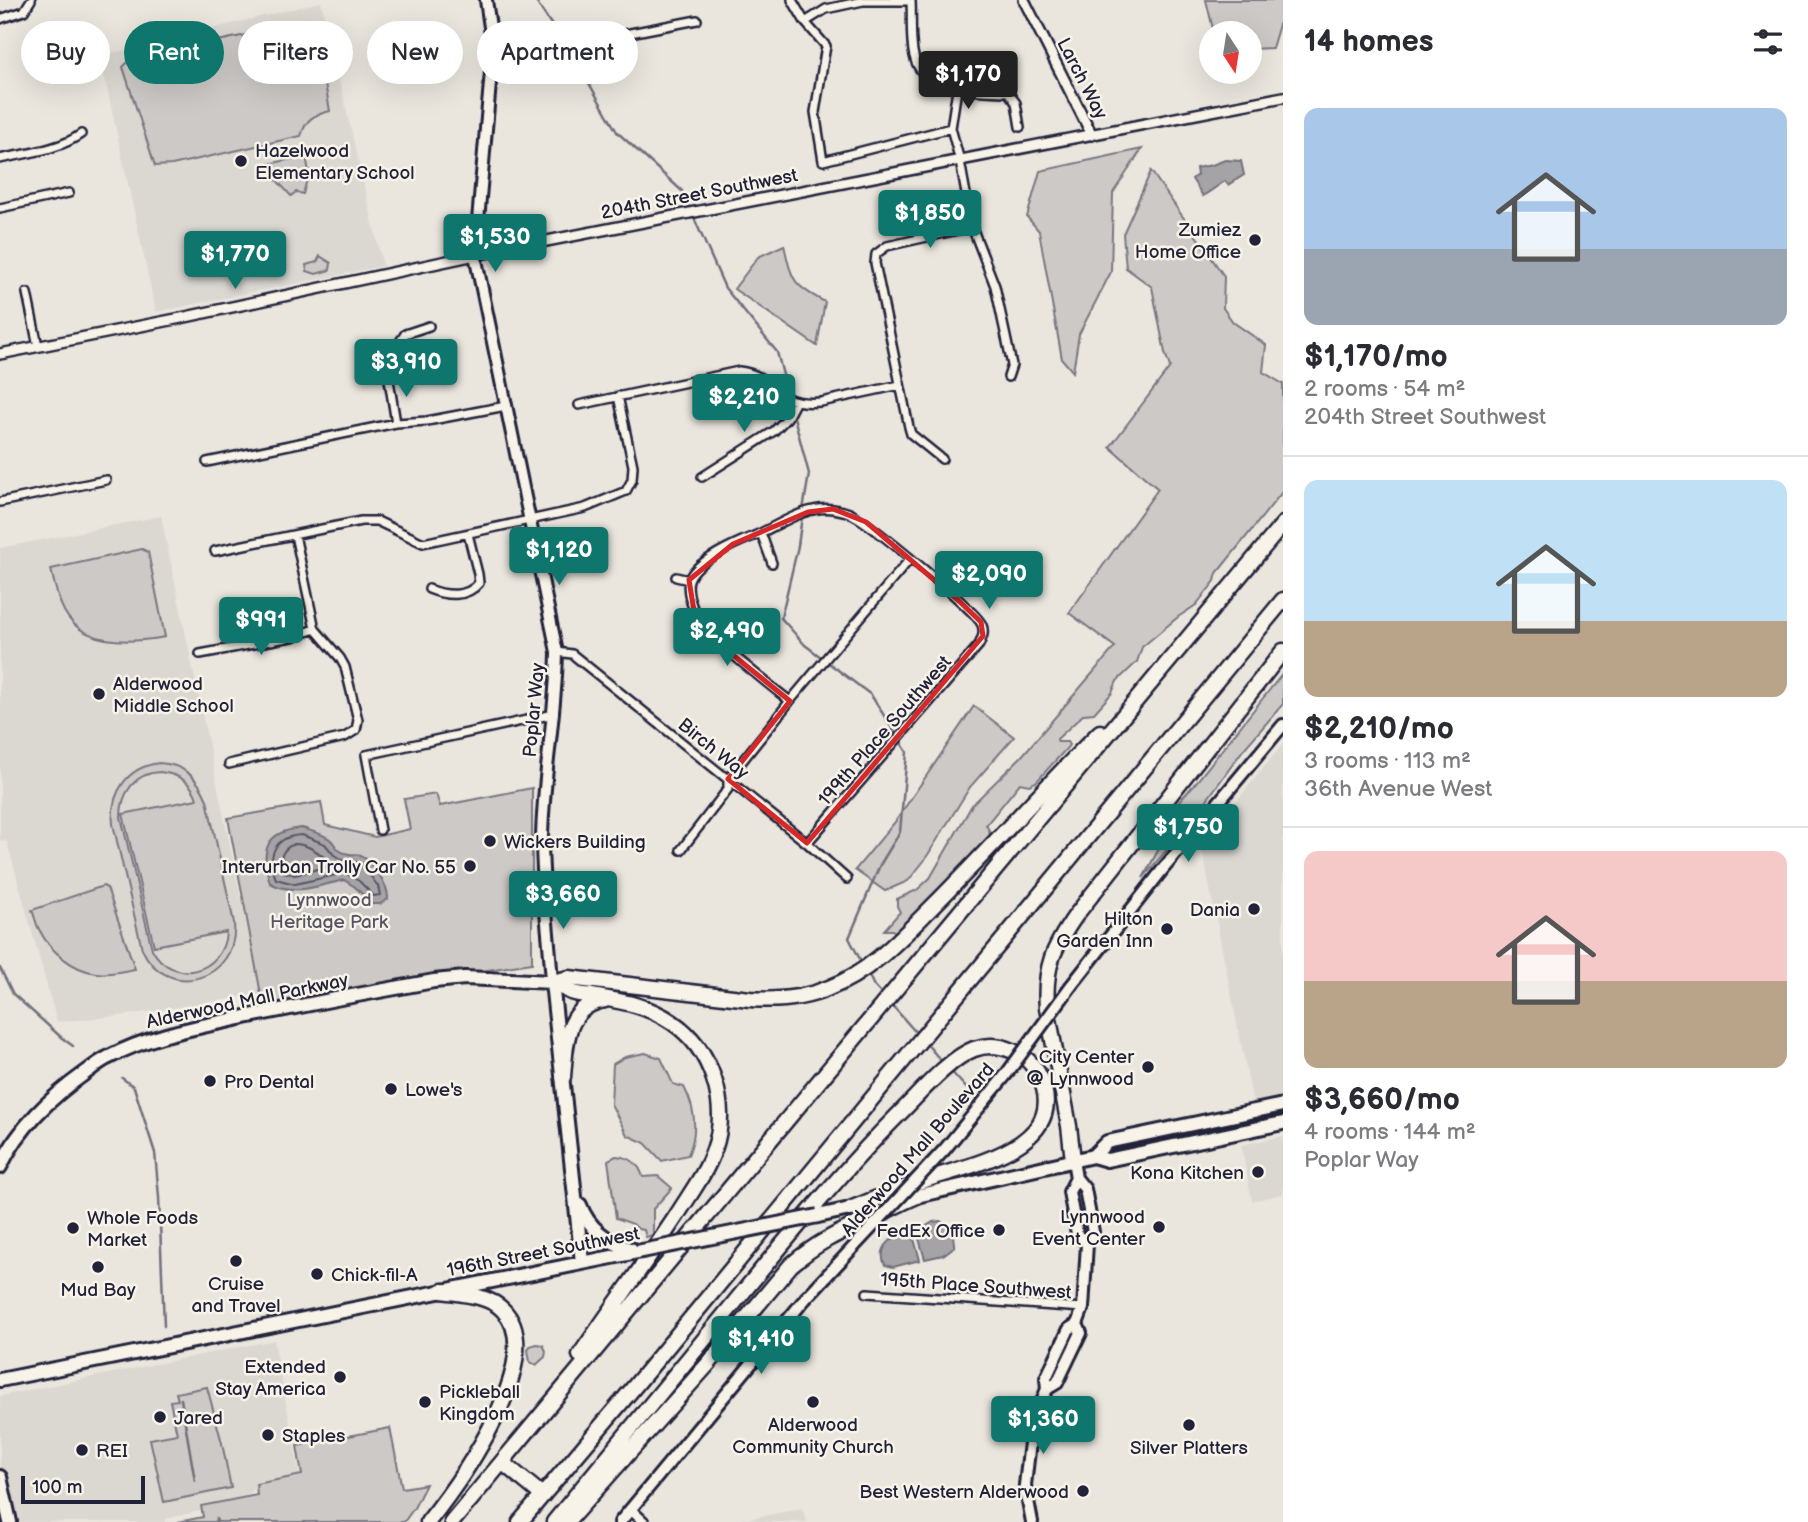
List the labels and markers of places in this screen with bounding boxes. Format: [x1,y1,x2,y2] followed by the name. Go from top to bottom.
[911,52,1025,111] pin: $1,170
[255,140,414,185] place label: Hazelwood Elementary School
[233,153,249,169] marker: Hazelwood Elementary School
[873,190,987,250] pin: $1,850
[438,215,552,274] pin: $1,530
[1135,219,1242,264] place label: Zumiez Home Office
[178,232,292,291] pin: $1,770
[1247,232,1263,248] marker: Zumiez Home Office
[349,340,463,399] pin: $3,910
[687,374,801,434] pin: $2,210
[502,528,616,587] pin: $1,120
[932,552,1046,611] pin: $2,090
[220,598,302,657] pin: $991
[670,608,784,668] pin: $2,490
[113,673,234,718] place label: Alderwood Middle School
[91,686,107,702] marker: Alderwood Middle School
[1131,804,1245,864] pin: $1,750
[504,831,646,854] place label: Wickers Building
[482,833,498,849] marker: Wickers Building
[222,856,456,879] place label: Interurban Trolly Car No. 55
[462,858,478,874] marker: Interurban Trolly Car No. 55
[506,872,620,931] pin: $3,660
[1190,899,1240,922] place label: Dania
[1246,901,1262,917] marker: Dania
[1056,908,1153,953] place label: Hilton Garden Inn
[1159,921,1175,937] marker: Hilton Garden Inn
[1026,1046,1135,1091] place label: City Center @ Lynnwood
[1140,1059,1156,1075] marker: City Center @ Lynnwood
[224,1071,314,1094] place label: Pro Dental
[202,1073,218,1089] marker: Pro Dental
[405,1079,462,1102] place label: Lowe's
[383,1081,399,1097] marker: Lowe's
[1130,1162,1244,1185] place label: Kona Kitchen
[1250,1164,1266,1180] marker: Kona Kitchen
[1032,1206,1146,1251] place label: Lynnwood Event Center
[87,1207,198,1252] place label: Whole Foods Market
[1151,1219,1167,1235] marker: Lynnwood Event Center
[65,1220,81,1236] marker: Whole Foods Market
[876,1220,985,1243] place label: FedEx Office
[991,1222,1007,1238] marker: FedEx Office
[228,1253,244,1269] marker: Cruise and Travel
[90,1259,106,1275] marker: Mud Bay
[331,1264,418,1287] place label: Chick-fil-A
[309,1266,325,1282] marker: Chick-fil-A
[191,1273,281,1318] place label: Cruise and Travel
[60,1279,136,1302] place label: Mud Bay
[704,1316,818,1376] pin: $1,410
[215,1356,326,1401] place label: Extended Stay America
[332,1369,348,1385] marker: Extended Stay America
[439,1381,520,1426] place label: Pickleball Kingdom
[417,1394,433,1410] marker: Pickleball Kingdom
[805,1394,821,1410] marker: Alderwood Community Church
[986,1396,1100,1456] pin: $1,360
[174,1407,223,1430] place label: Jared
[152,1409,168,1425] marker: Jared
[732,1414,894,1459] place label: Alderwood Community Church
[1181,1417,1197,1433] marker: Silver Platters
[282,1425,345,1448] place label: Staples
[260,1427,276,1443] marker: Staples
[1130,1437,1248,1460] place label: Silver Platters
[96,1440,128,1463] place label: REI
[74,1442,90,1458] marker: REI
[859,1481,1069,1504] place label: Best Western Alderwood
[1075,1483,1091,1499] marker: Best Western Alderwood

